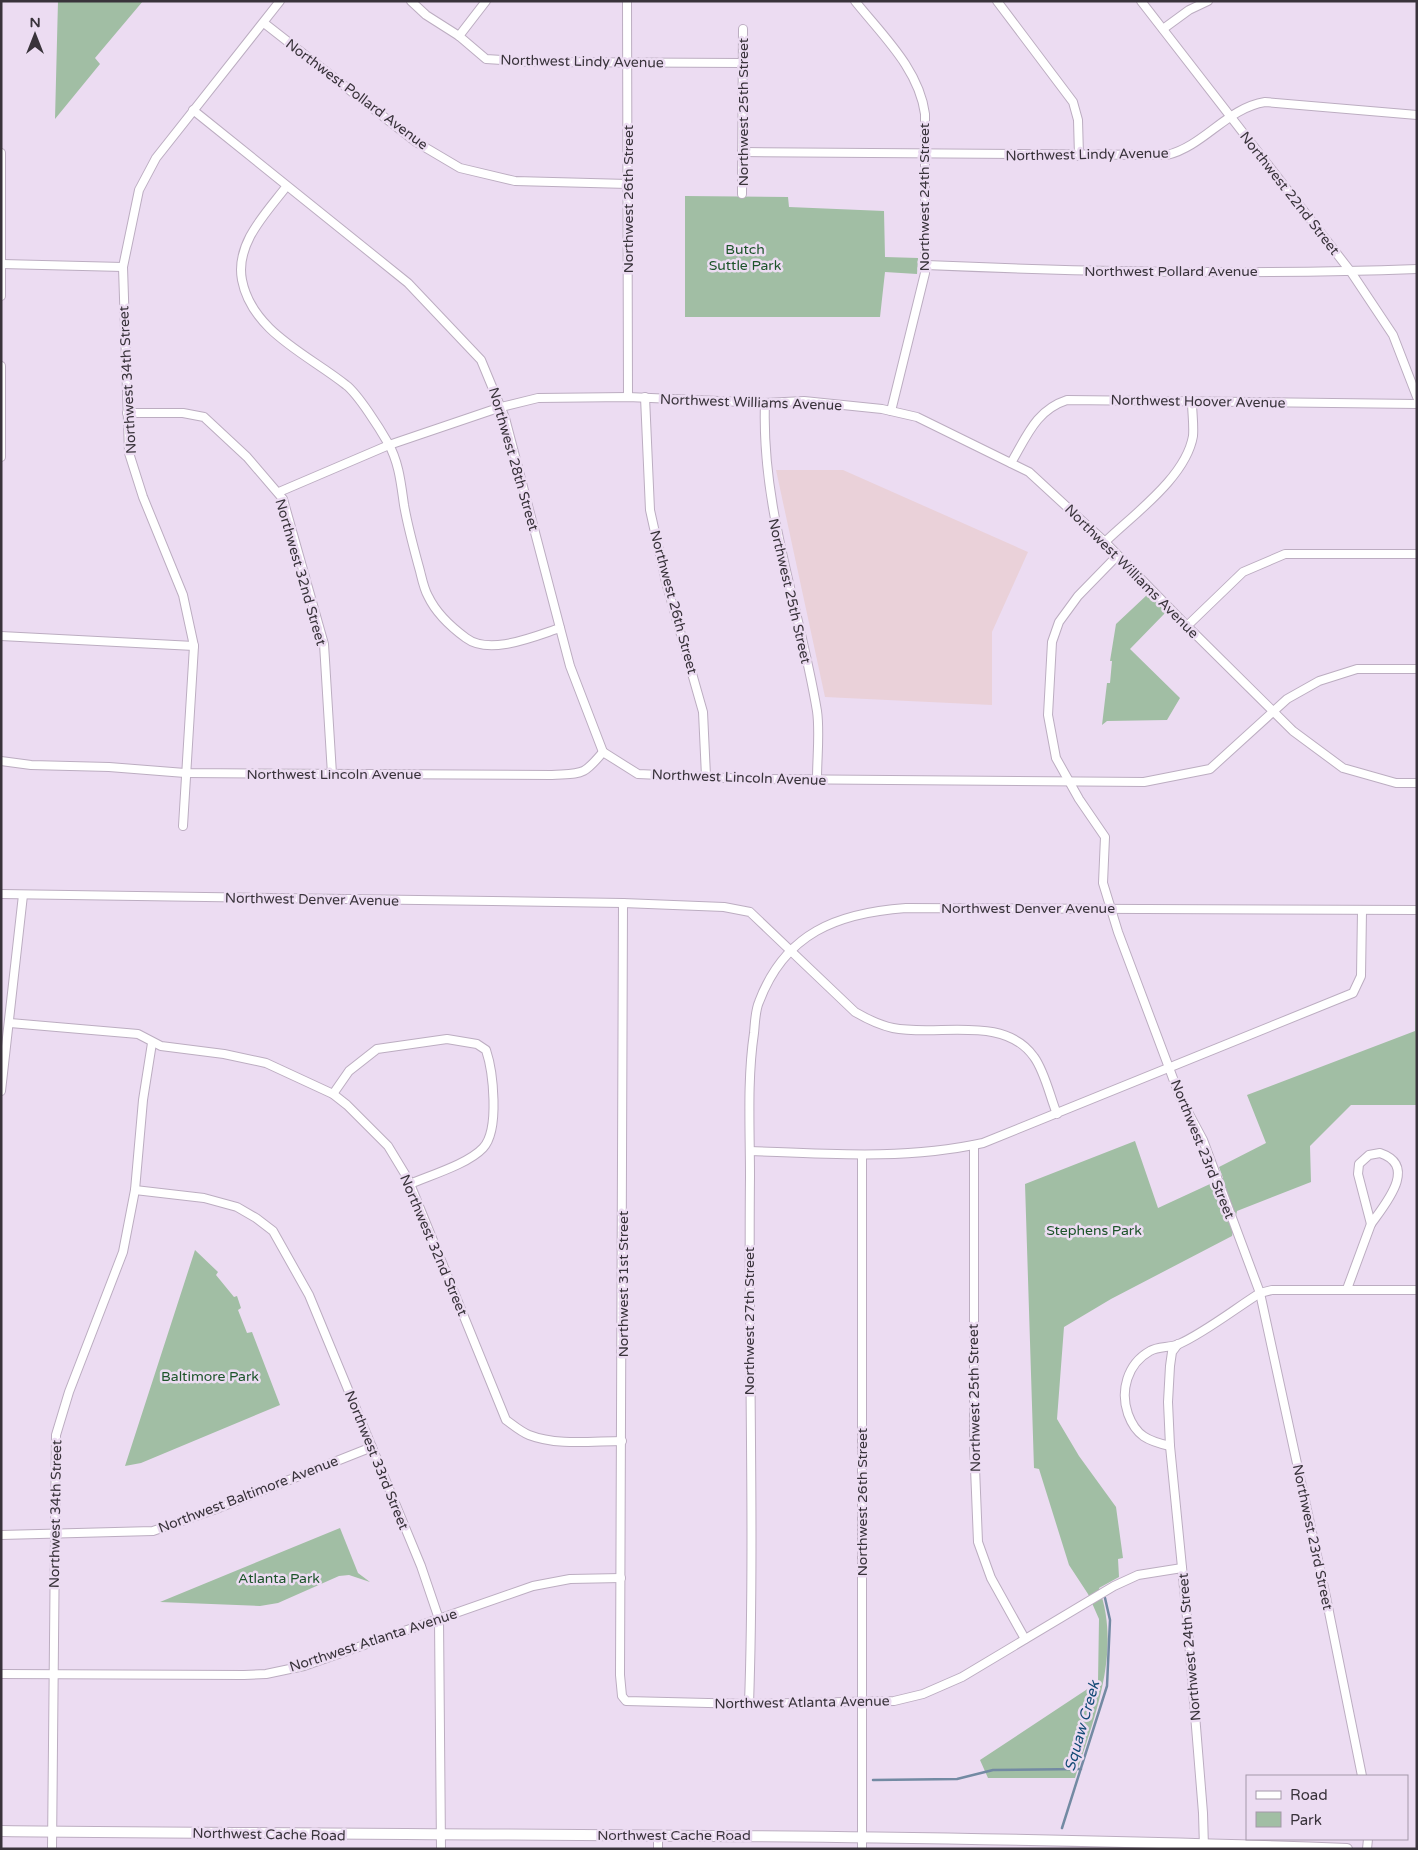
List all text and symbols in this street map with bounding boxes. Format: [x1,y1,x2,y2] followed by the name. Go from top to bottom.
[10,10,60,60] north arrow
[29,14,41,31] text: N
[282,35,431,153] street label: Northwest Pollard Avenue
[735,37,752,186] street label: Northwest 25th Street
[500,52,664,71] street label: Northwest Lindy Avenue
[916,122,933,271] street label: Northwest 24th Street
[620,124,637,273] street label: Northwest 26th Street
[1236,128,1343,259] street label: Northwest 22nd Street
[1005,145,1169,164] street label: Northwest Lindy Avenue
[709,241,782,274] park label: Butch Suttle Park
[1084,263,1258,280] street label: Northwest Pollard Avenue
[115,305,140,454] street label: Northwest 34th Street
[485,385,542,533] street label: Northwest 28th Street
[660,391,842,414] street label: Northwest Williams Avenue
[1110,391,1286,412] street label: Northwest Hoover Avenue
[271,497,330,648] street label: Northwest 32nd Street
[1061,501,1202,642] street label: Northwest Williams Avenue
[765,517,815,666] street label: Northwest 25th Street
[646,528,701,677] street label: Northwest 26th Street
[247,766,422,783] street label: Northwest Lincoln Avenue
[651,766,827,789] street label: Northwest Lincoln Avenue
[225,889,399,910] street label: Northwest Denver Avenue
[941,900,1115,917] street label: Northwest Denver Avenue
[1167,1077,1238,1222] street label: Northwest 23rd Street
[396,1172,471,1319] street label: Northwest 32nd Street
[615,1210,632,1357] street label: Northwest 31st Street
[1046,1222,1142,1239] park label: Stephens Park
[741,1246,758,1395] street label: Northwest 27th Street
[965,1323,984,1472] street label: Northwest 25th Street
[161,1368,259,1385] park label: Baltimore Park
[341,1388,412,1533] street label: Northwest 33rd Street
[854,1427,871,1576] street label: Northwest 26th Street
[46,1439,65,1588] street label: Northwest 34th Street
[156,1452,341,1537] street label: Northwest Baltimore Avenue
[1289,1463,1336,1612] street label: Northwest 23rd Street
[238,1570,320,1587] park label: Atlanta Park
[1175,1572,1204,1722] street label: Northwest 24th Street
[287,1605,459,1676] street label: Northwest Atlanta Avenue
[1061,1677,1104,1773] water label: Squaw Creek
[714,1692,890,1713] street label: Northwest Atlanta Avenue
[1246,1775,1408,1840] legend
[1290,1786,1328,1804] text: Road
[1290,1811,1322,1829] text: Park
[192,1825,346,1844] street label: Northwest Cache Road
[597,1827,751,1844] street label: Northwest Cache Road

